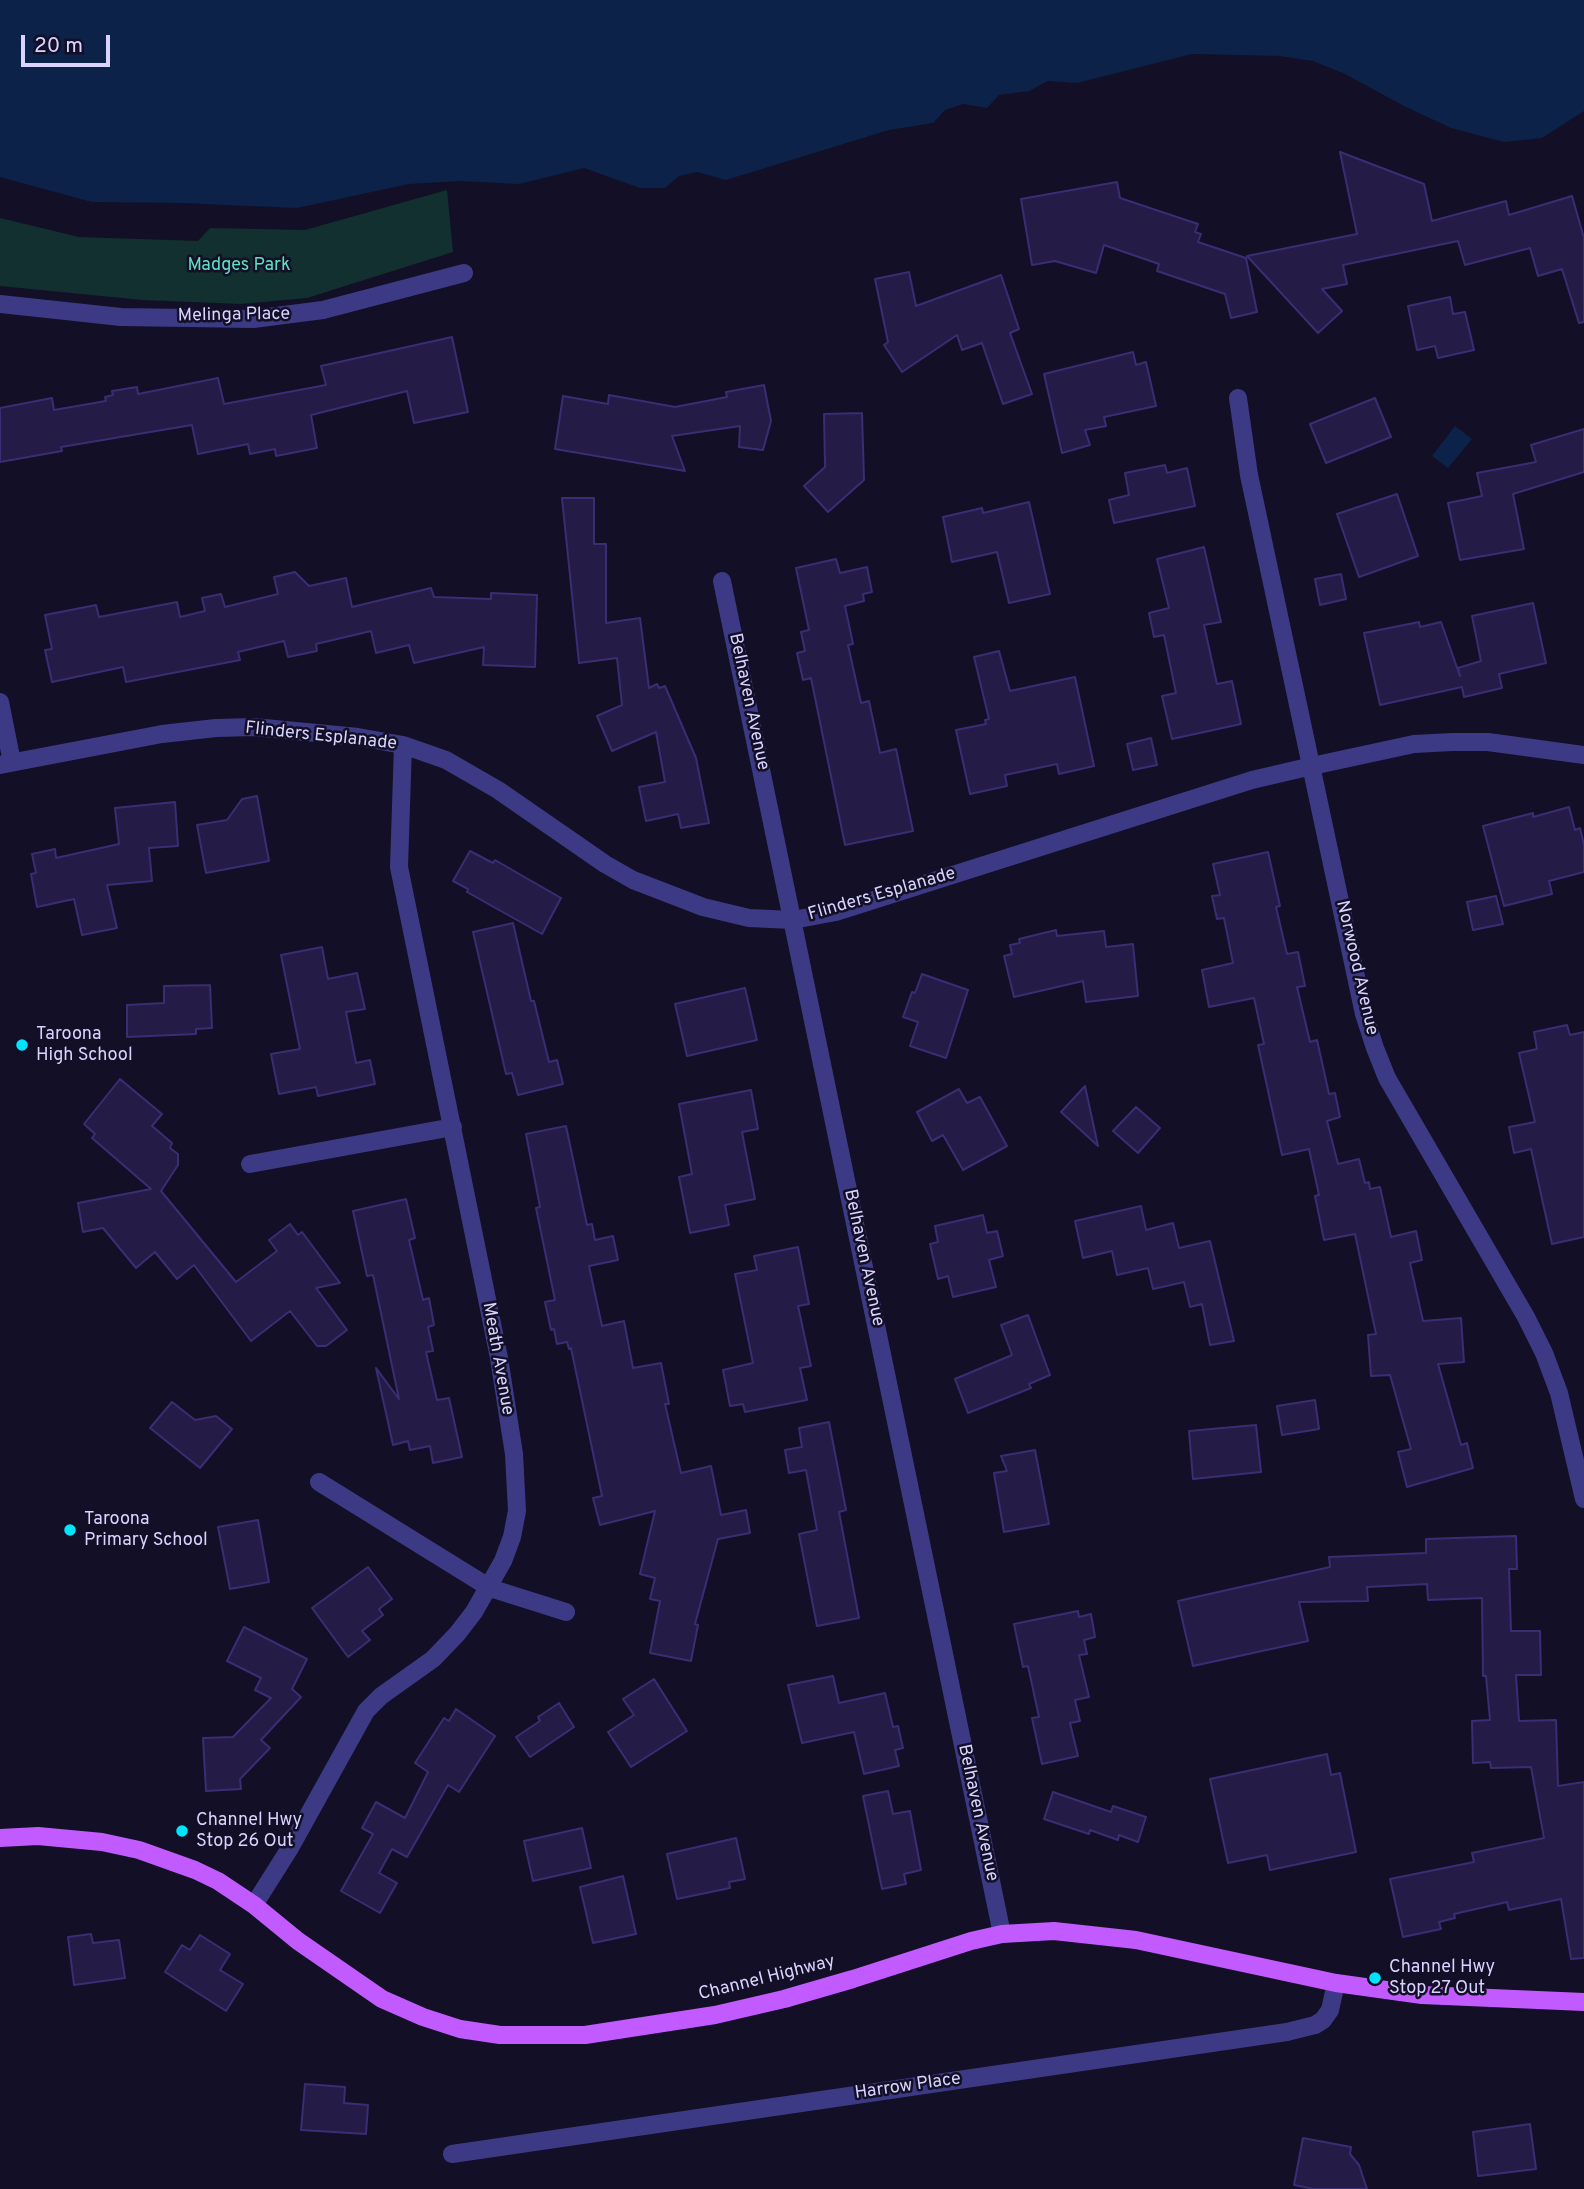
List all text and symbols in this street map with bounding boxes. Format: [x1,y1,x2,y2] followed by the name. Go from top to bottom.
[24,21,114,65] scale bar
[34,33,83,60] text: 20 m
[187,255,291,277] park label: Madges Park
[178,304,290,328] street label: Melinga Place
[723,632,773,772] street label: Belhaven Avenue
[244,718,398,756] street label: Flinders Esplanade
[806,864,958,926] street label: Flinders Esplanade
[1330,899,1382,1037] street label: Norwood Avenue
[36,1024,133,1066] place label: Taroona High School
[14,1037,30,1053] marker: Taroona High School
[838,1188,888,1328] street label: Belhaven Avenue
[476,1301,518,1417] street label: Meath Avenue
[84,1509,208,1552] place label: Taroona Primary School
[62,1522,78,1538] marker: Taroona Primary School
[952,1743,1002,1883] street label: Belhaven Avenue
[196,1810,302,1853] place label: Channel Hwy Stop 26 Out
[174,1823,190,1839] marker: Channel Hwy Stop 26 Out
[697,1952,837,2006] street label: Channel Highway
[1389,1957,1495,2000] place label: Channel Hwy Stop 27 Out
[1367,1970,1383,1986] marker: Channel Hwy Stop 27 Out
[854,2069,962,2105] street label: Harrow Place

